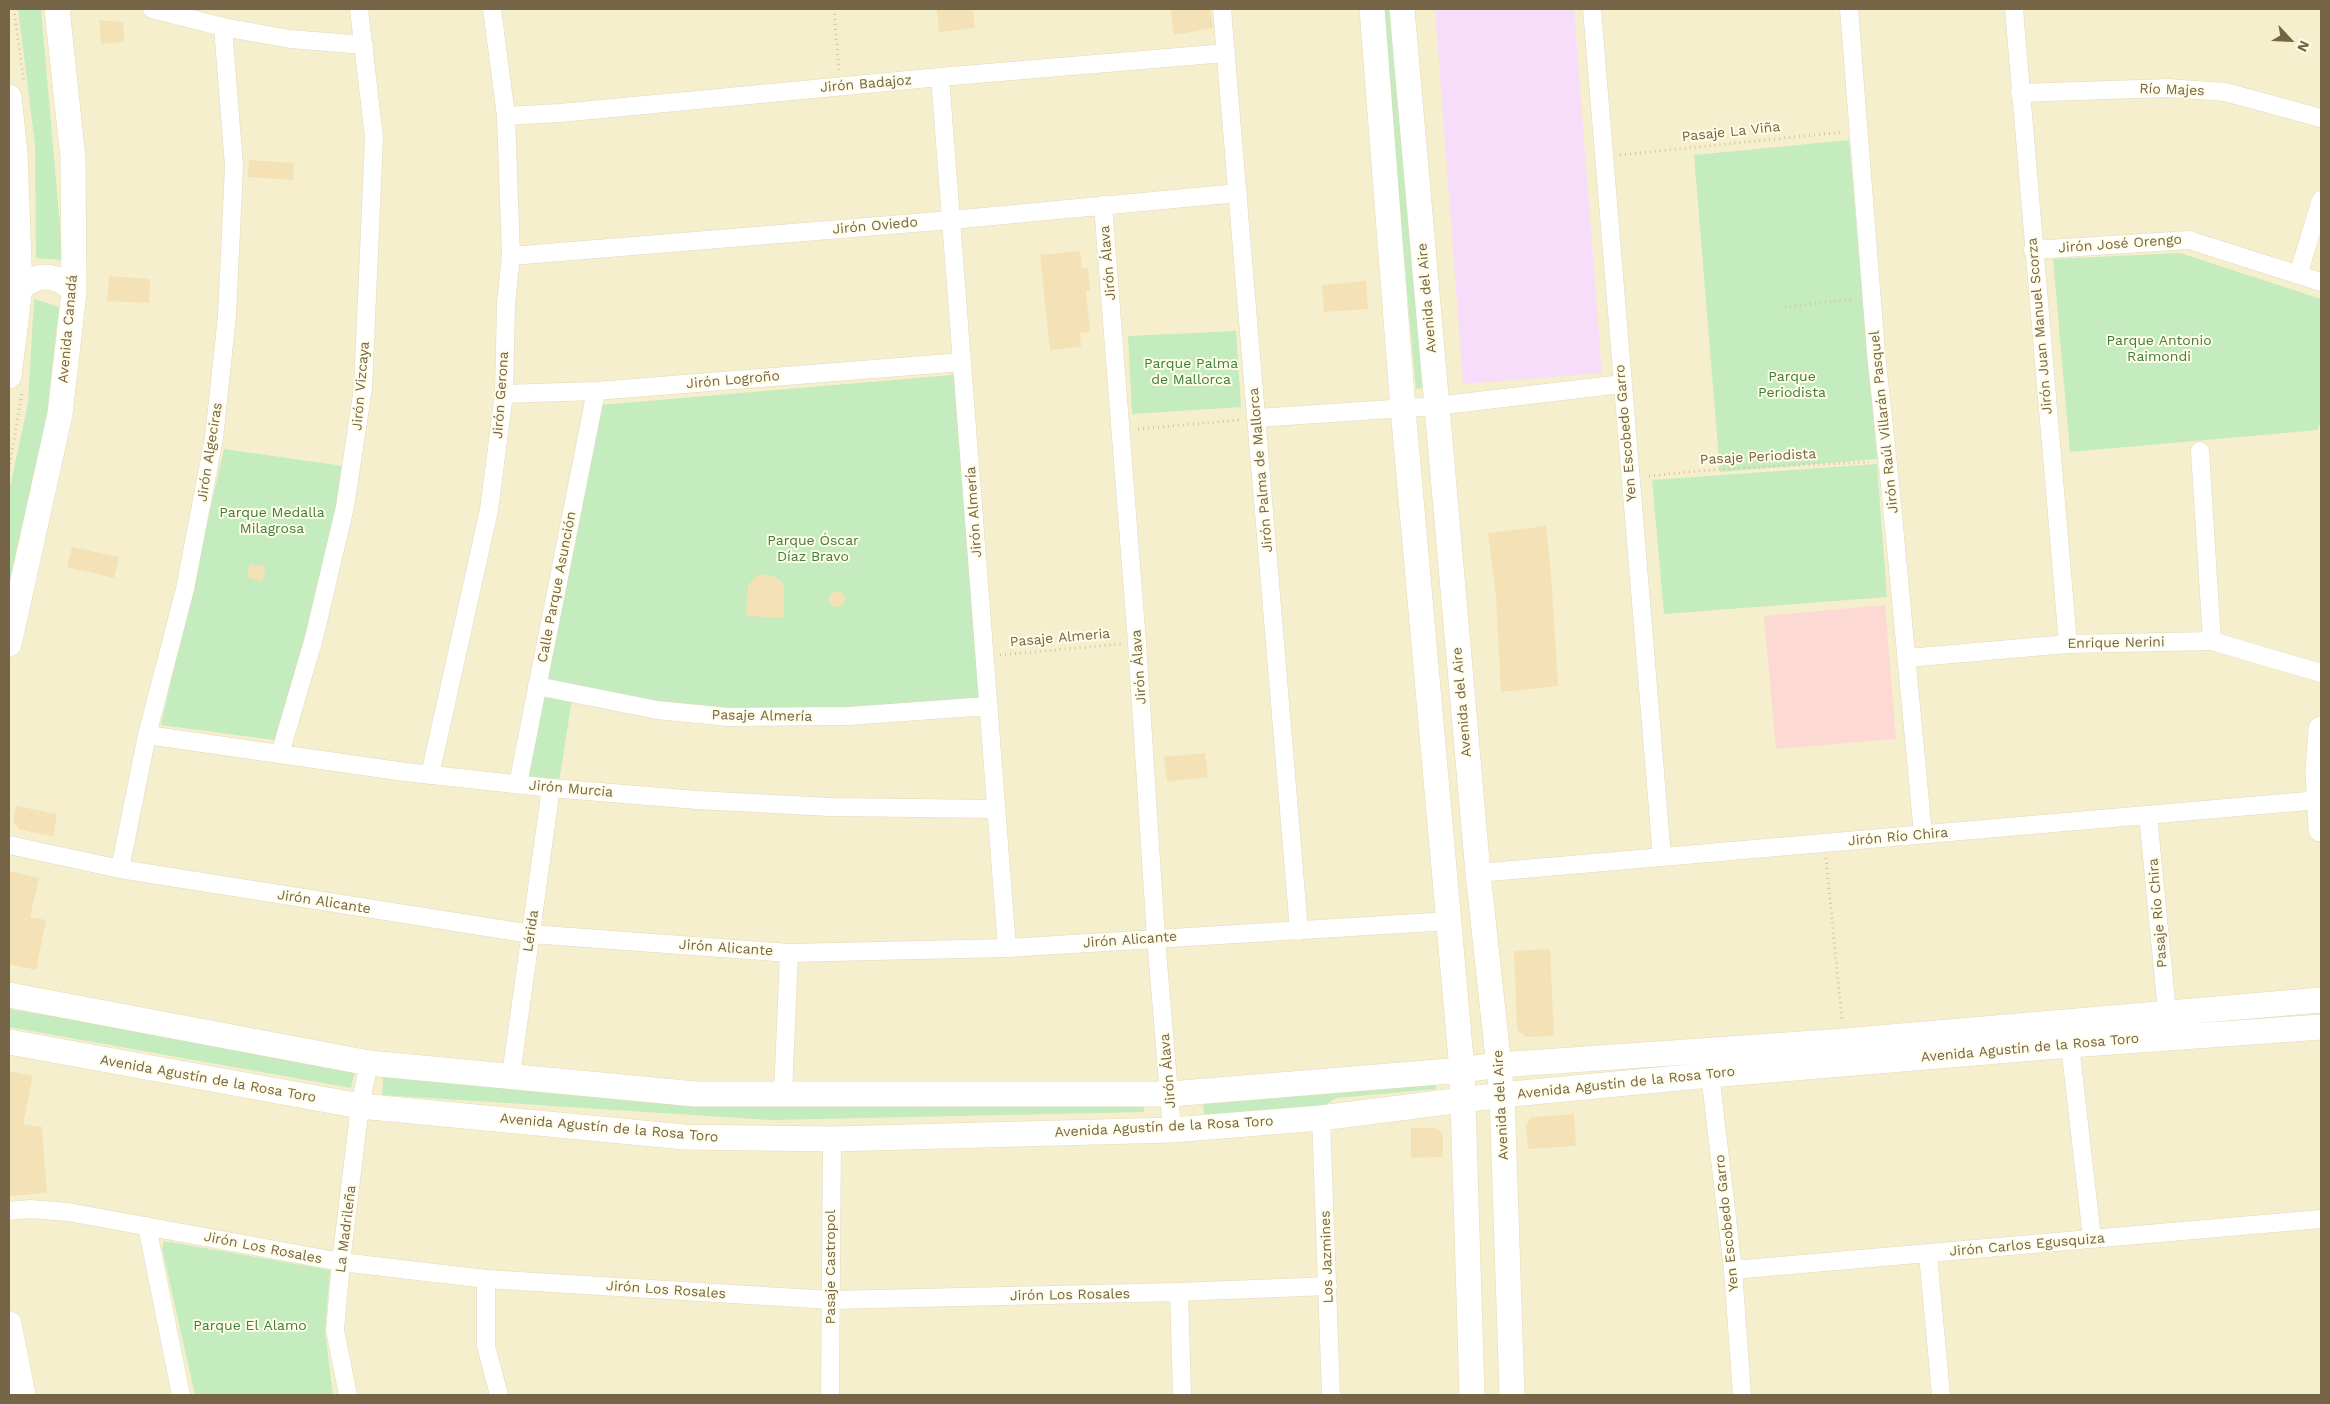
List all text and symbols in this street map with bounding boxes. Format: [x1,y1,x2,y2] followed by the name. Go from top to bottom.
[2265,15,2315,65] north arrow
[2294,38,2313,54] text: N
[819,72,913,96] street label: Jirón Badajoz
[2139,80,2205,100] street label: Río Majes
[1681,118,1781,146] street label: Pasaje La Viña
[832,214,918,238] street label: Jirón Oviedo
[1096,225,1120,301] street label: Jirón Álava
[2058,231,2182,257] street label: Jirón José Orengo
[2024,237,2056,415] street label: Jirón Juan Manuel Scorza
[1414,242,1440,354] street label: Avenida del Aire
[55,274,81,384] street label: Avenida Canadá
[1866,330,1902,514] street label: Jirón Raúl Villarán Pasquel
[2106,333,2212,366] park label: Parque Antonio Raimondi
[349,341,373,431] street label: Jirón Vizcaya
[490,351,512,439] street label: Jirón Gerona
[1144,356,1238,388] park label: Parque Palma de Mallorca
[1612,364,1640,502] street label: Yen Escobedo Garro
[686,368,780,392] street label: Jirón Logroño
[1758,369,1826,402] park label: Parque Periodista
[1245,387,1277,553] street label: Jirón Palma de Mallorca
[194,401,226,503] street label: Jirón Algeciras
[1699,446,1817,468] street label: Pasaje Periodista
[962,466,986,558] street label: Jirón Almería
[219,505,325,538] park label: Parque Medalla Milagrosa
[534,510,580,664] street label: Calle Parque Asunción
[767,533,859,566] park label: Parque Óscar Díaz Bravo
[1009,625,1111,651] street label: Pasaje Almeria
[1128,629,1150,705] street label: Jirón Álava
[2067,634,2165,652] street label: Enrique Nerini
[1449,646,1475,758] street label: Avenida del Aire
[712,707,812,725] street label: Pasaje Almería
[528,777,614,801] street label: Jirón Murcia
[1847,824,1949,850] street label: Jirón Río Chira
[2145,858,2171,968] street label: Pasaje Río Chira
[276,886,372,918] street label: Jirón Alicante
[520,909,542,953] street label: Lérida
[1082,928,1178,952] street label: Jirón Alicante
[678,936,774,960] street label: Jirón Alicante
[1920,1030,2140,1066] street label: Avenida Agustín de la Rosa Toro
[1156,1033,1180,1109] street label: Jirón Álava
[1490,1049,1512,1161] street label: Avenida del Aire
[99,1052,317,1106] street label: Avenida Agustín de la Rosa Toro
[1516,1063,1736,1103] street label: Avenida Agustín de la Rosa Toro
[499,1110,719,1146] street label: Avenida Agustín de la Rosa Toro
[1054,1113,1274,1141] street label: Avenida Agustín de la Rosa Toro
[1711,1154,1743,1292] street label: Yen Escobedo Garro
[332,1184,360,1274] street label: La Madrileña
[823,1210,839,1324] street label: Pasaje Castropol
[1317,1210,1337,1304] street label: Los Jazmines
[202,1228,324,1268] street label: Jirón Los Rosales
[1949,1230,2105,1260] street label: Jirón Carlos Egusquiza
[605,1277,727,1303] street label: Jirón Los Rosales
[1010,1286,1130,1304] street label: Jirón Los Rosales
[193,1318,307,1334] park label: Parque El Alamo

